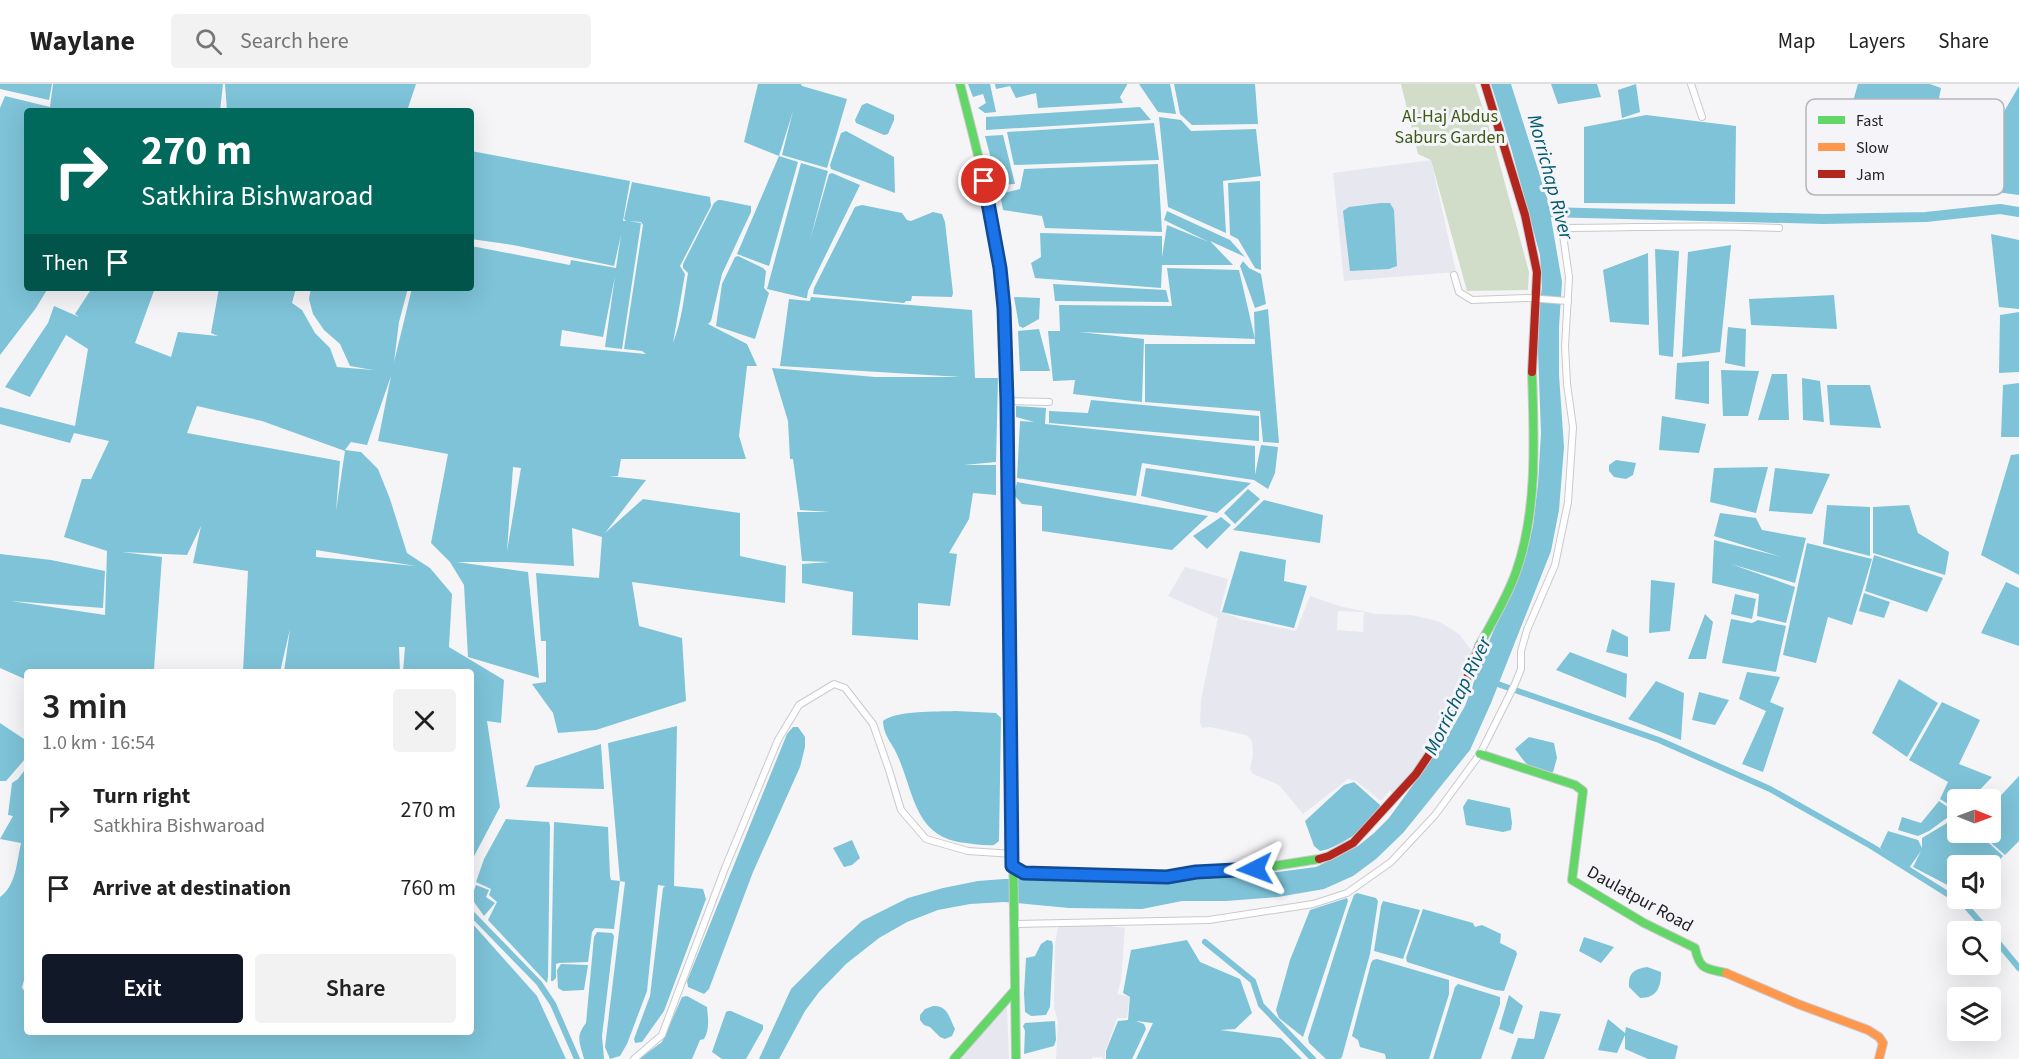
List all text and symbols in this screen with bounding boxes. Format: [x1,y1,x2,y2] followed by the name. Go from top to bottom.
[171,14,591,68] search box
[30,21,135,61] text: Waylane
[192,25,225,58] icon: search
[240,25,349,57] text: Search here
[1778,26,1815,56] text: Map
[1848,26,1905,56] text: Layers
[1938,26,1989,56] text: Share
[1806,99,2004,195] legend
[1395,104,1505,150] park label: Al-Haj Abdus Saburs Garden
[1856,110,1884,132] text: Fast
[1520,111,1580,244] water label: Morrichap River
[141,121,252,181] text: 270 m
[42,132,120,210] icon: right
[1856,137,1889,159] text: Slow
[958,155,1009,206] pin
[967,164,1000,197] icon: arrive
[1856,164,1885,186] text: Jam
[141,177,373,216] text: Satkhira Bishwaroad
[101,246,134,279] icon: arrive
[42,247,89,279] text: Then
[1417,631,1499,760] water label: Morrichap River
[42,681,128,732] text: 3 min
[393,689,456,752] button: close
[42,729,155,757] text: 1.0 km · 16:54
[93,780,190,812] text: Turn right
[1947,789,2001,843] north arrow
[1947,789,2001,1041] map controls
[42,794,75,827] icon: right
[401,794,456,826] text: 270 m
[93,812,265,840] text: Satkhira Bishwaroad
[1223,837,1287,901] position arrow
[1947,855,2001,909] button: sound
[1582,860,1698,938] street label: Daulatpur Road
[42,872,75,905] icon: arrive
[93,872,291,904] text: Arrive at destination
[401,872,456,904] text: 760 m
[1947,921,2001,975] button: search
[42,954,243,1023] button: Exit
[255,954,456,1023] button: Share
[1947,987,2001,1041] button: layers

